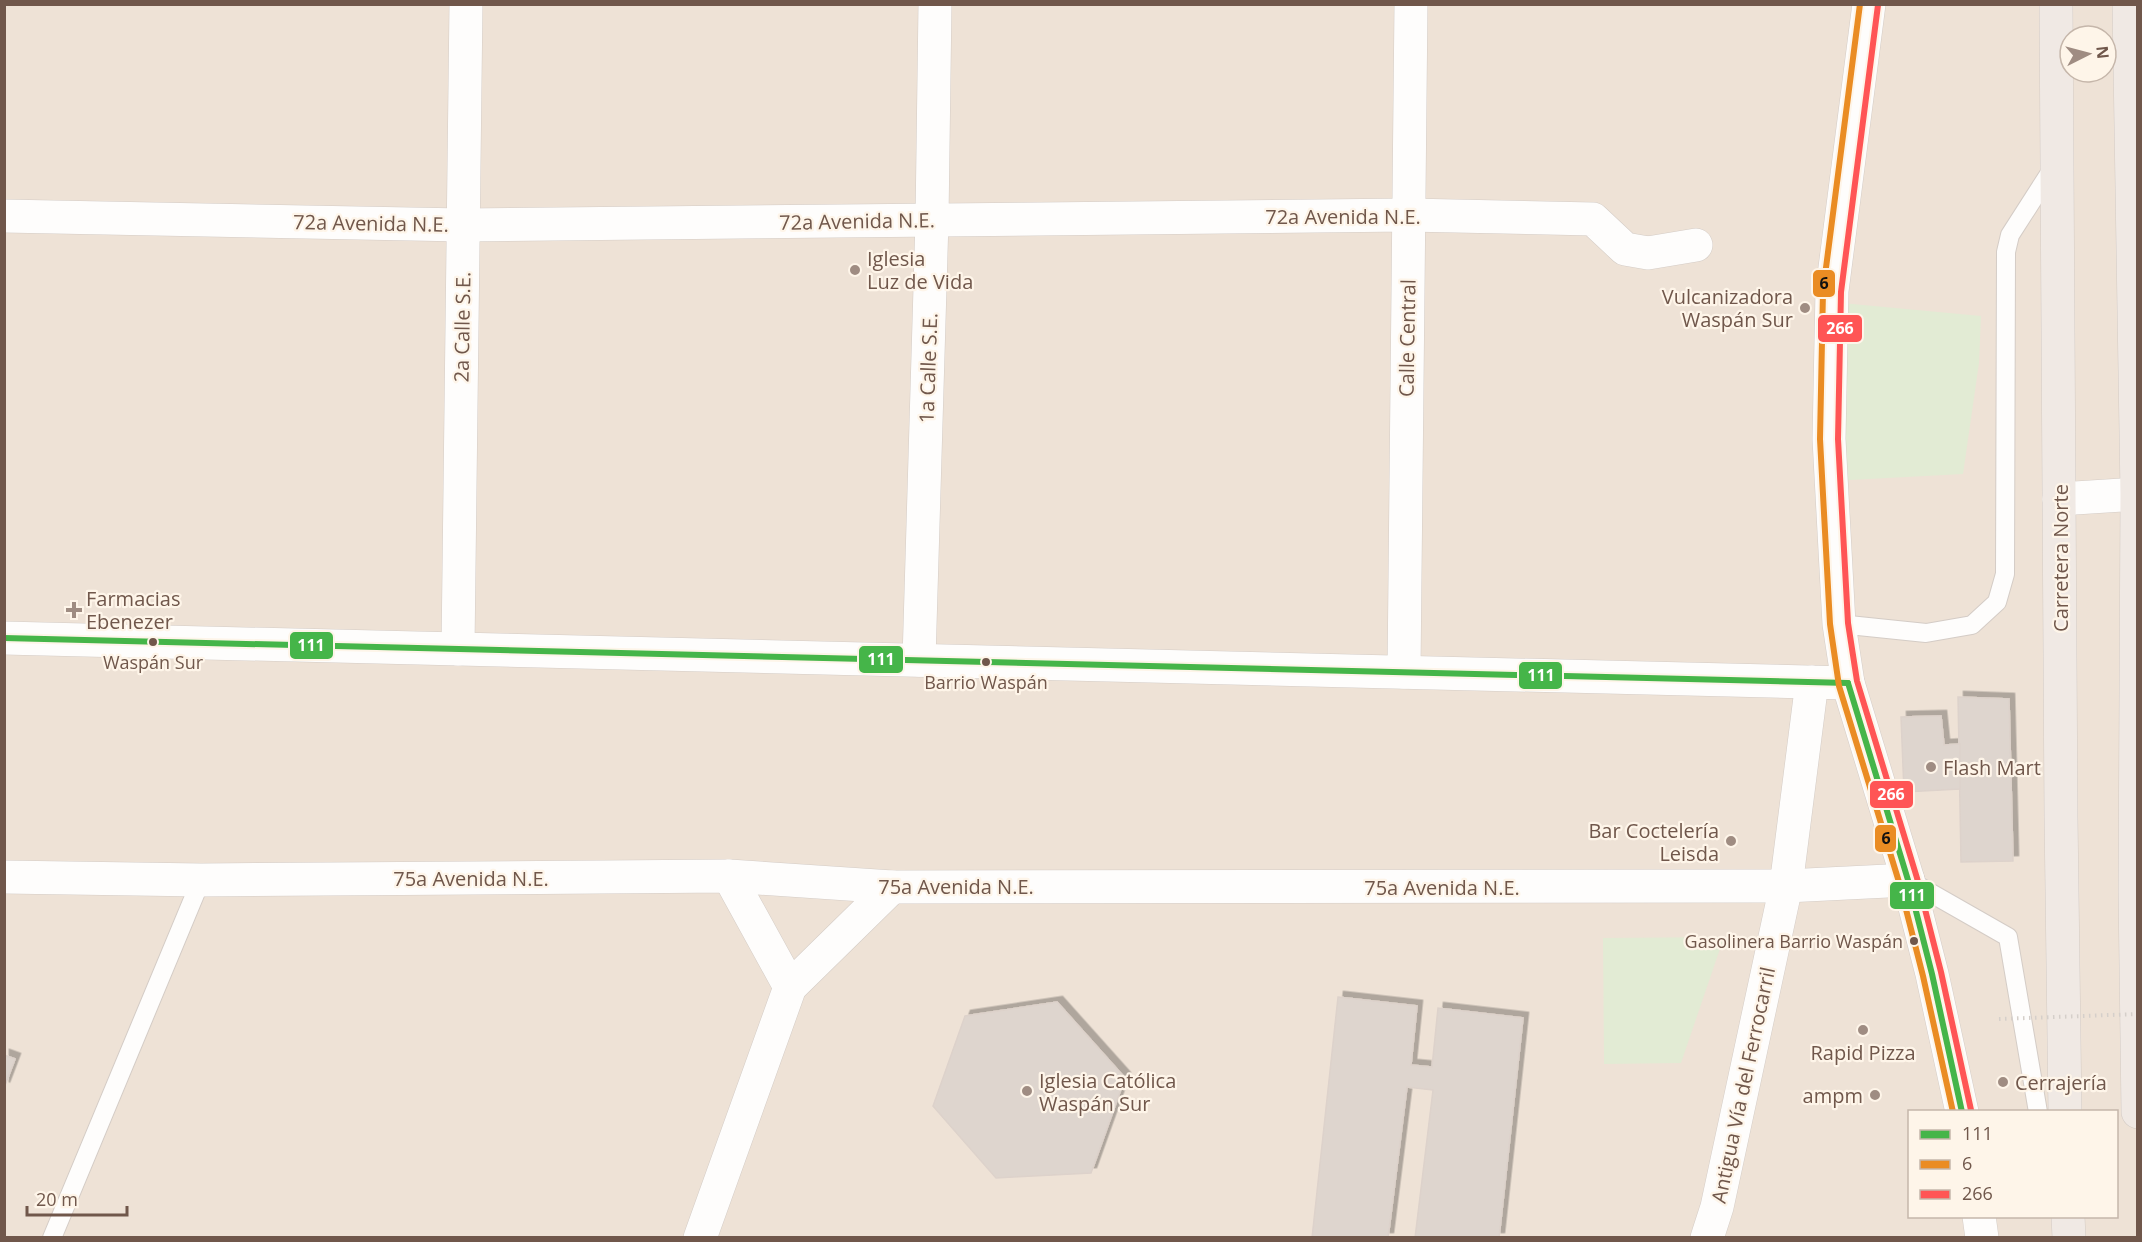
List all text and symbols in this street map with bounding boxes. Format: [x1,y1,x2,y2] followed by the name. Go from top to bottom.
[2058,24,2118,84] north arrow
[2091,45,2115,60] text: N
[1265,203,1421,230] street label: 72a Avenida N.E.
[779,206,935,236] street label: 72a Avenida N.E.
[293,208,449,238] street label: 72a Avenida N.E.
[867,245,973,295] place label: Iglesia Luz de Vida
[848,263,862,277] marker: Iglesia Luz de Vida
[1812,269,1836,298] line badge: 6
[448,271,476,383] street label: 2a Calle S.E.
[1819,272,1829,294] text: 6
[1392,279,1422,397] street label: Calle Central
[1662,283,1793,333] place label: Vulcanizadora Waspán Sur
[1798,301,1812,315] marker: Vulcanizadora Waspán Sur
[913,312,943,424] street label: 1a Calle S.E.
[1817,314,1863,343] line badge: 266
[1826,317,1854,339] text: 266
[2047,484,2074,632] street label: Carretera Norte
[86,585,181,635] place label: Farmacias Ebenezer
[67,603,81,617] marker: Farmacias Ebenezer
[289,631,334,660] line badge: 111
[297,634,325,656] text: 111
[147,636,159,648] marker: Waspán Sur
[858,645,904,674] line badge: 111
[867,648,895,670] text: 111
[103,650,204,674] place label: Waspán Sur
[980,656,992,668] marker: Barrio Waspán
[1518,661,1563,690] line badge: 111
[1527,664,1555,686] text: 111
[924,670,1048,694] place label: Barrio Waspán
[1943,754,2041,781] place label: Flash Mart
[1924,760,1938,774] marker: Flash Mart
[1869,780,1914,809] line badge: 266
[1877,783,1905,805] text: 266
[1588,817,1719,867] place label: Bar Coctelería Leisda
[1874,824,1897,853] line badge: 6
[1881,827,1891,849] text: 6
[1724,834,1738,848] marker: Bar Coctelería Leisda
[393,865,549,892] street label: 75a Avenida N.E.
[878,873,1034,900] street label: 75a Avenida N.E.
[1364,874,1520,901] street label: 75a Avenida N.E.
[1889,881,1935,910] line badge: 111
[1898,884,1926,906] text: 111
[1685,929,1903,953] place label: Gasolinera Barrio Waspán
[1908,935,1920,947] marker: Gasolinera Barrio Waspán
[1705,965,1781,1205] street label: Antigua Vía del Ferrocarril
[1856,1023,1870,1037] marker: Rapid Pizza
[1810,1039,1916,1066] place label: Rapid Pizza
[1039,1067,1176,1117] place label: Iglesia Católica Waspán Sur
[2015,1069,2107,1096] place label: Cerrajería
[1996,1075,2010,1089] marker: Cerrajería
[1803,1082,1863,1109] place label: ampm
[1020,1084,1034,1098] marker: Iglesia Católica Waspán Sur
[1868,1088,1882,1102] marker: ampm
[1908,1110,2118,1218] legend
[1962,1121,1993,1145] text: 111
[1962,1151,1972,1175] text: 6
[27,1179,128,1217] scale bar
[1962,1181,1993,1205] text: 266
[36,1187,78,1211] text: 20 m

